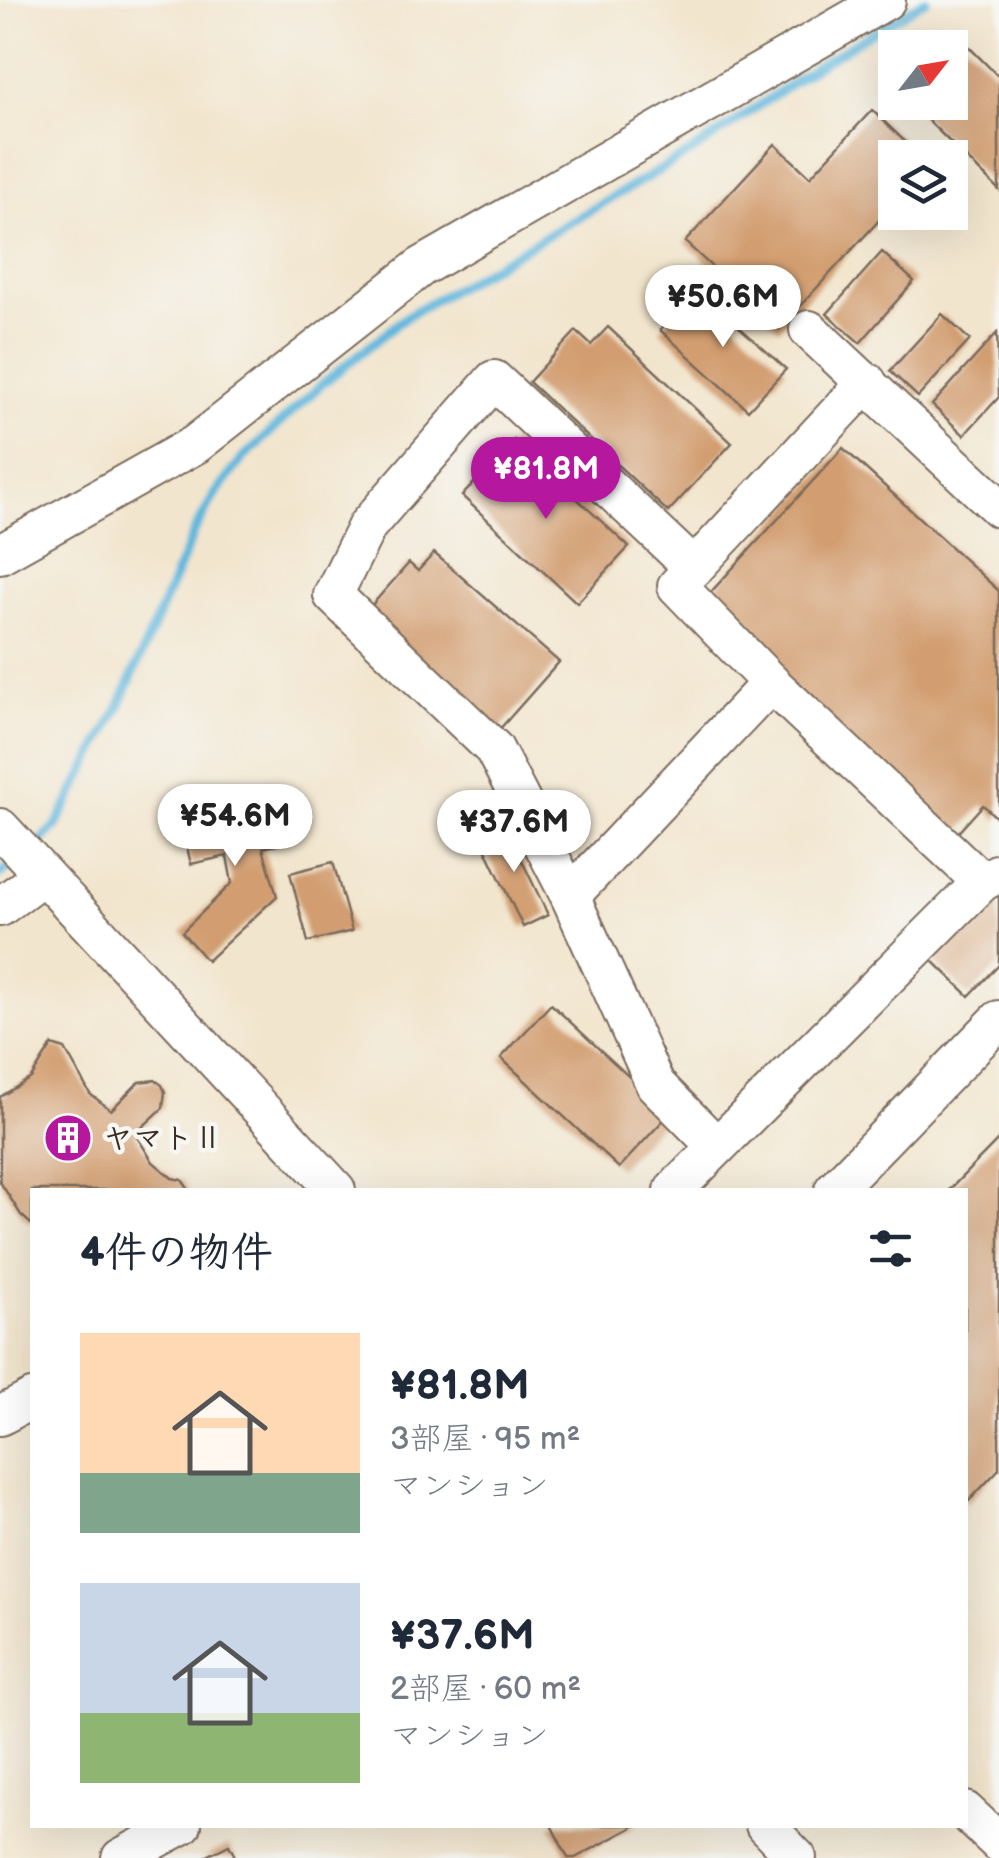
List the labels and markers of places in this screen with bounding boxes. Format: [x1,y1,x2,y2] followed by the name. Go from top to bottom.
[642,265,804,350] pin: ¥50.6M
[465,437,627,522] pin: ¥81.8M
[154,784,316,869] pin: ¥54.6M
[433,790,595,875] pin: ¥37.6M
[42,1112,94,1164] building icon: ヤマトⅡ
[103,1121,223,1157] place label: ヤマトⅡ

